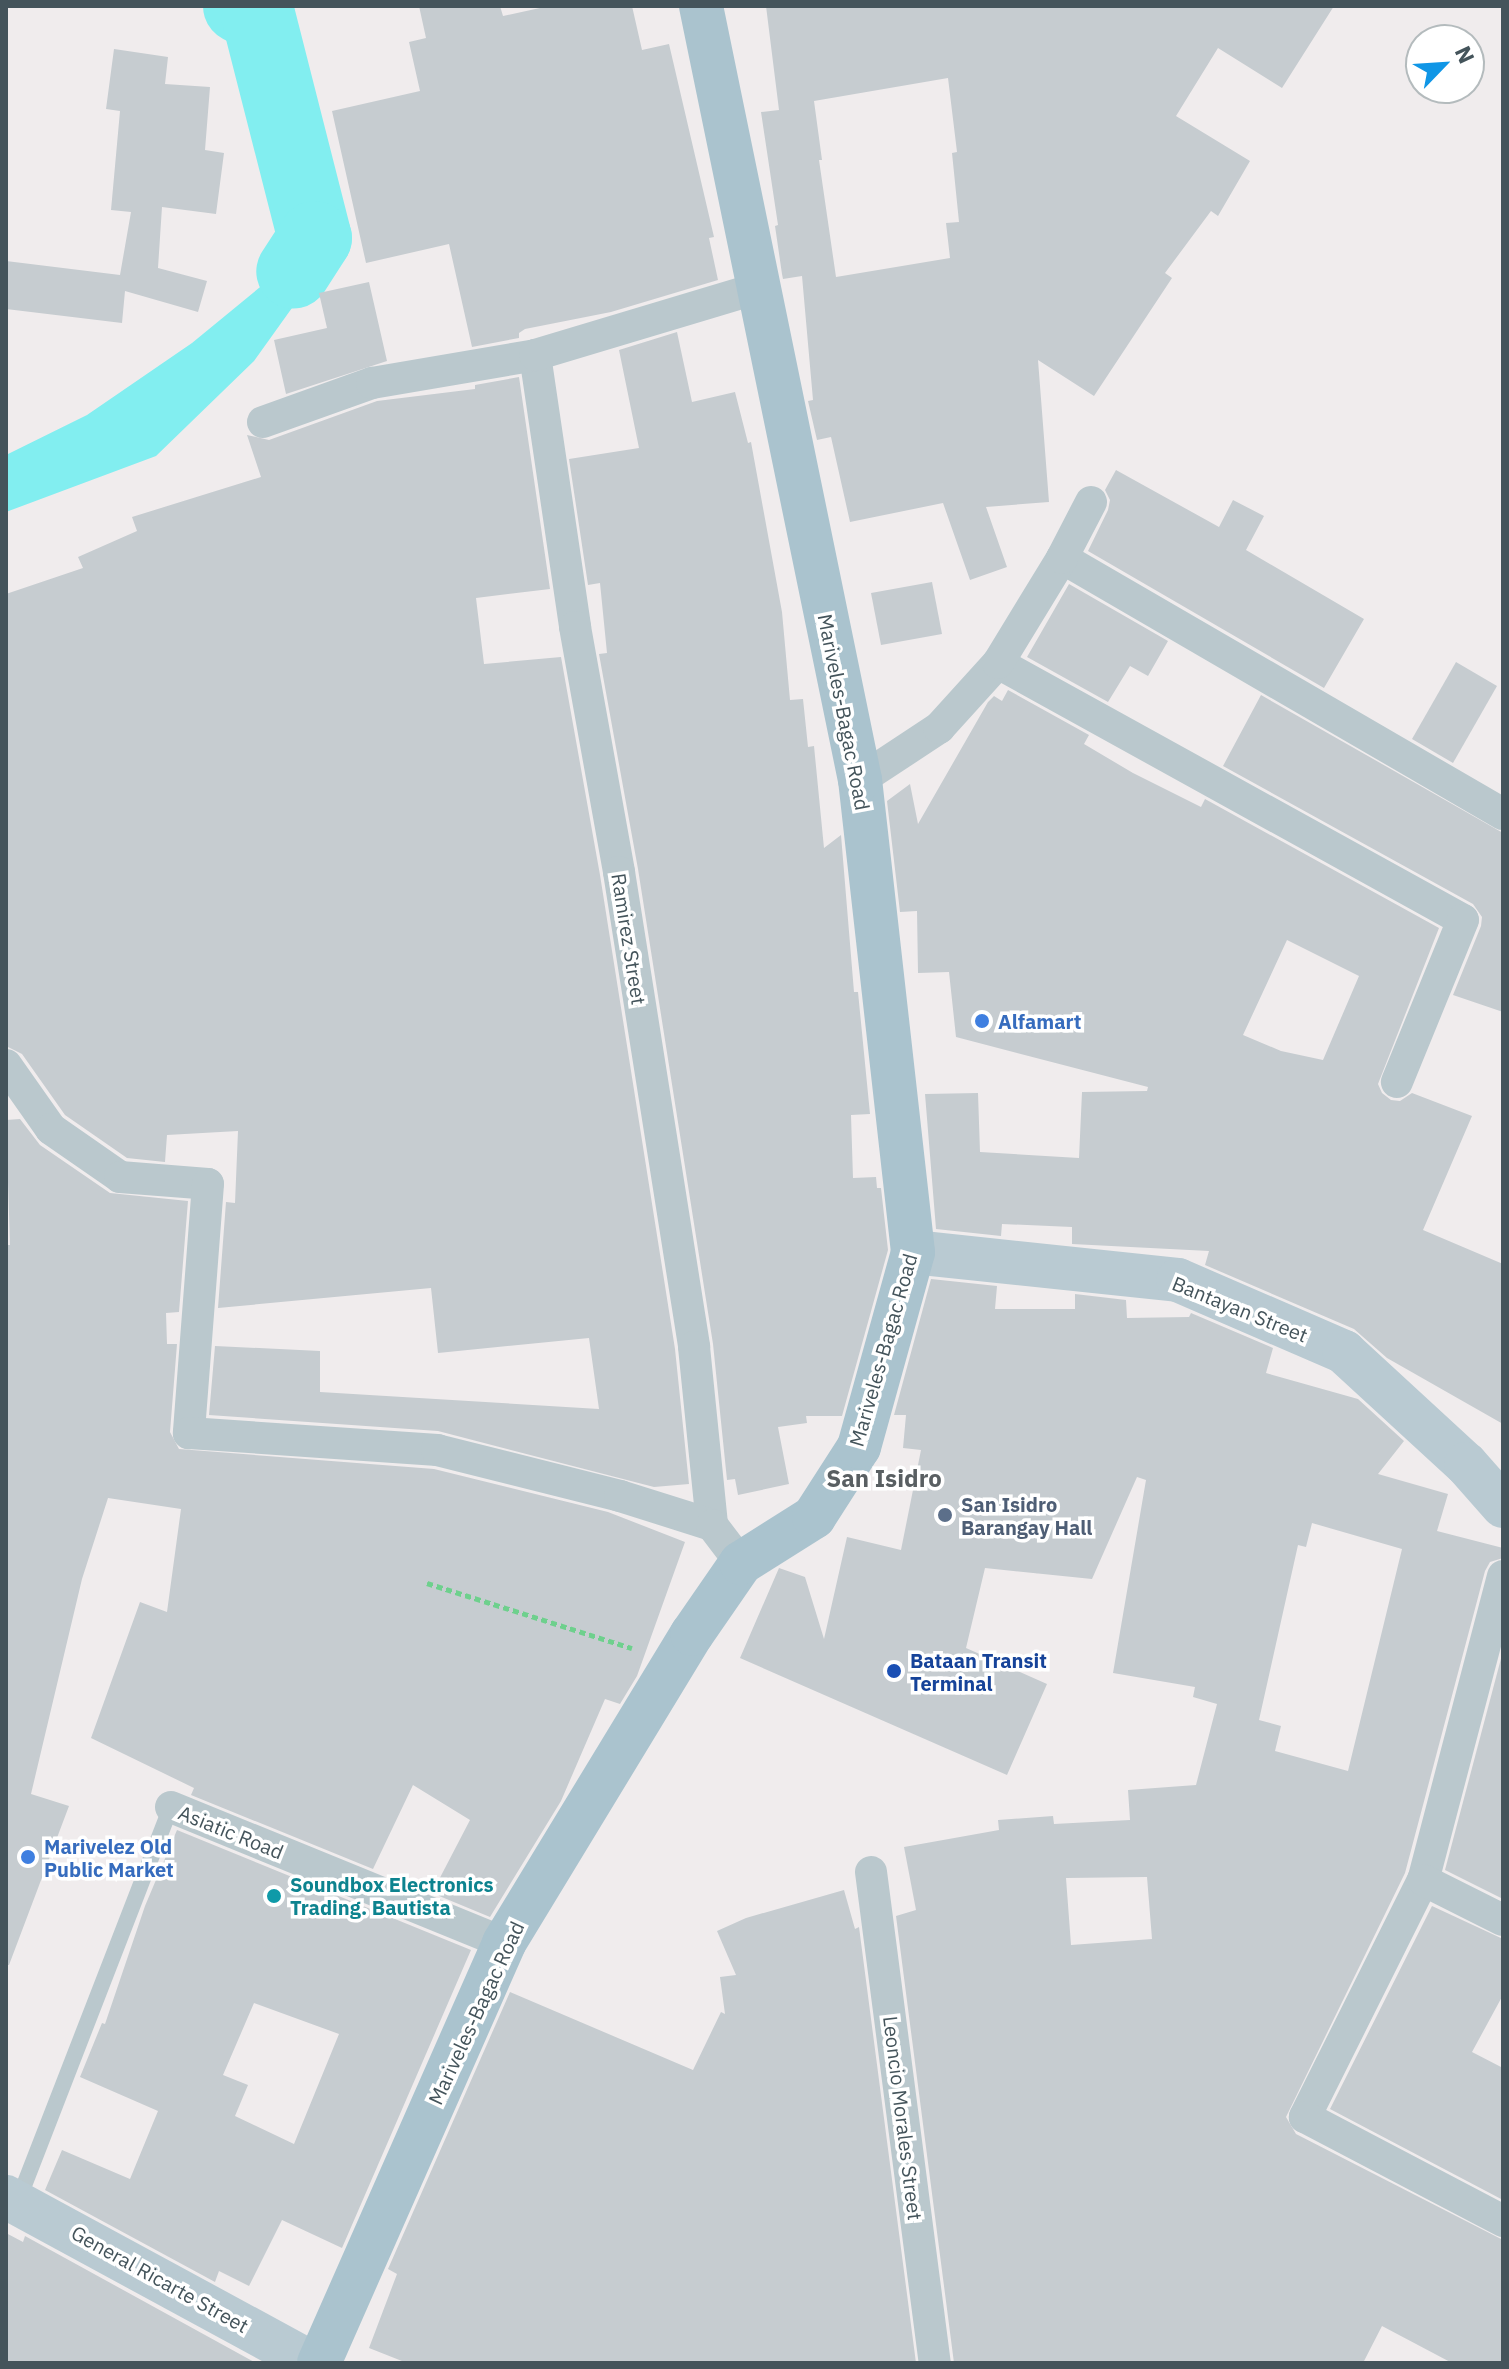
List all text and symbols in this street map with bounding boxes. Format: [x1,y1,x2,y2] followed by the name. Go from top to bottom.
[1405,24,1485,104] north arrow
[1449,41,1482,68] text: N
[813,612,875,812] street label: Mariveles-Bagac Road
[607,872,651,1006] street label: Ramirez Street
[998,1009,1081,1033] place label: Alfamart
[973,1012,991,1030] marker: Alfamart
[844,1251,922,1449] street label: Mariveles-Bagac Road
[1169,1271,1311,1347] street label: Bantayan Street
[826,1465,942,1493] district label: San Isidro
[961,1492,1092,1539] place label: San Isidro Barangay Hall
[936,1506,954,1524] marker: San Isidro Barangay Hall
[910,1648,1047,1695] place label: Bataan Transit Terminal
[885,1662,903,1680] marker: Bataan Transit Terminal
[175,1800,287,1864] street label: Asiatic Road
[44,1834,174,1881] place label: Marivelez Old Public Market
[19,1848,37,1866] marker: Marivelez Old Public Market
[290,1872,494,1919] place label: Soundbox Electronics Trading. Bautista
[265,1887,283,1905] marker: Soundbox Electronics Trading. Bautista
[423,1918,529,2108] street label: Mariveles-Bagac Road
[879,2015,927,2221] street label: Leoncio Morales Street
[67,2220,253,2338] street label: General Ricarte Street

